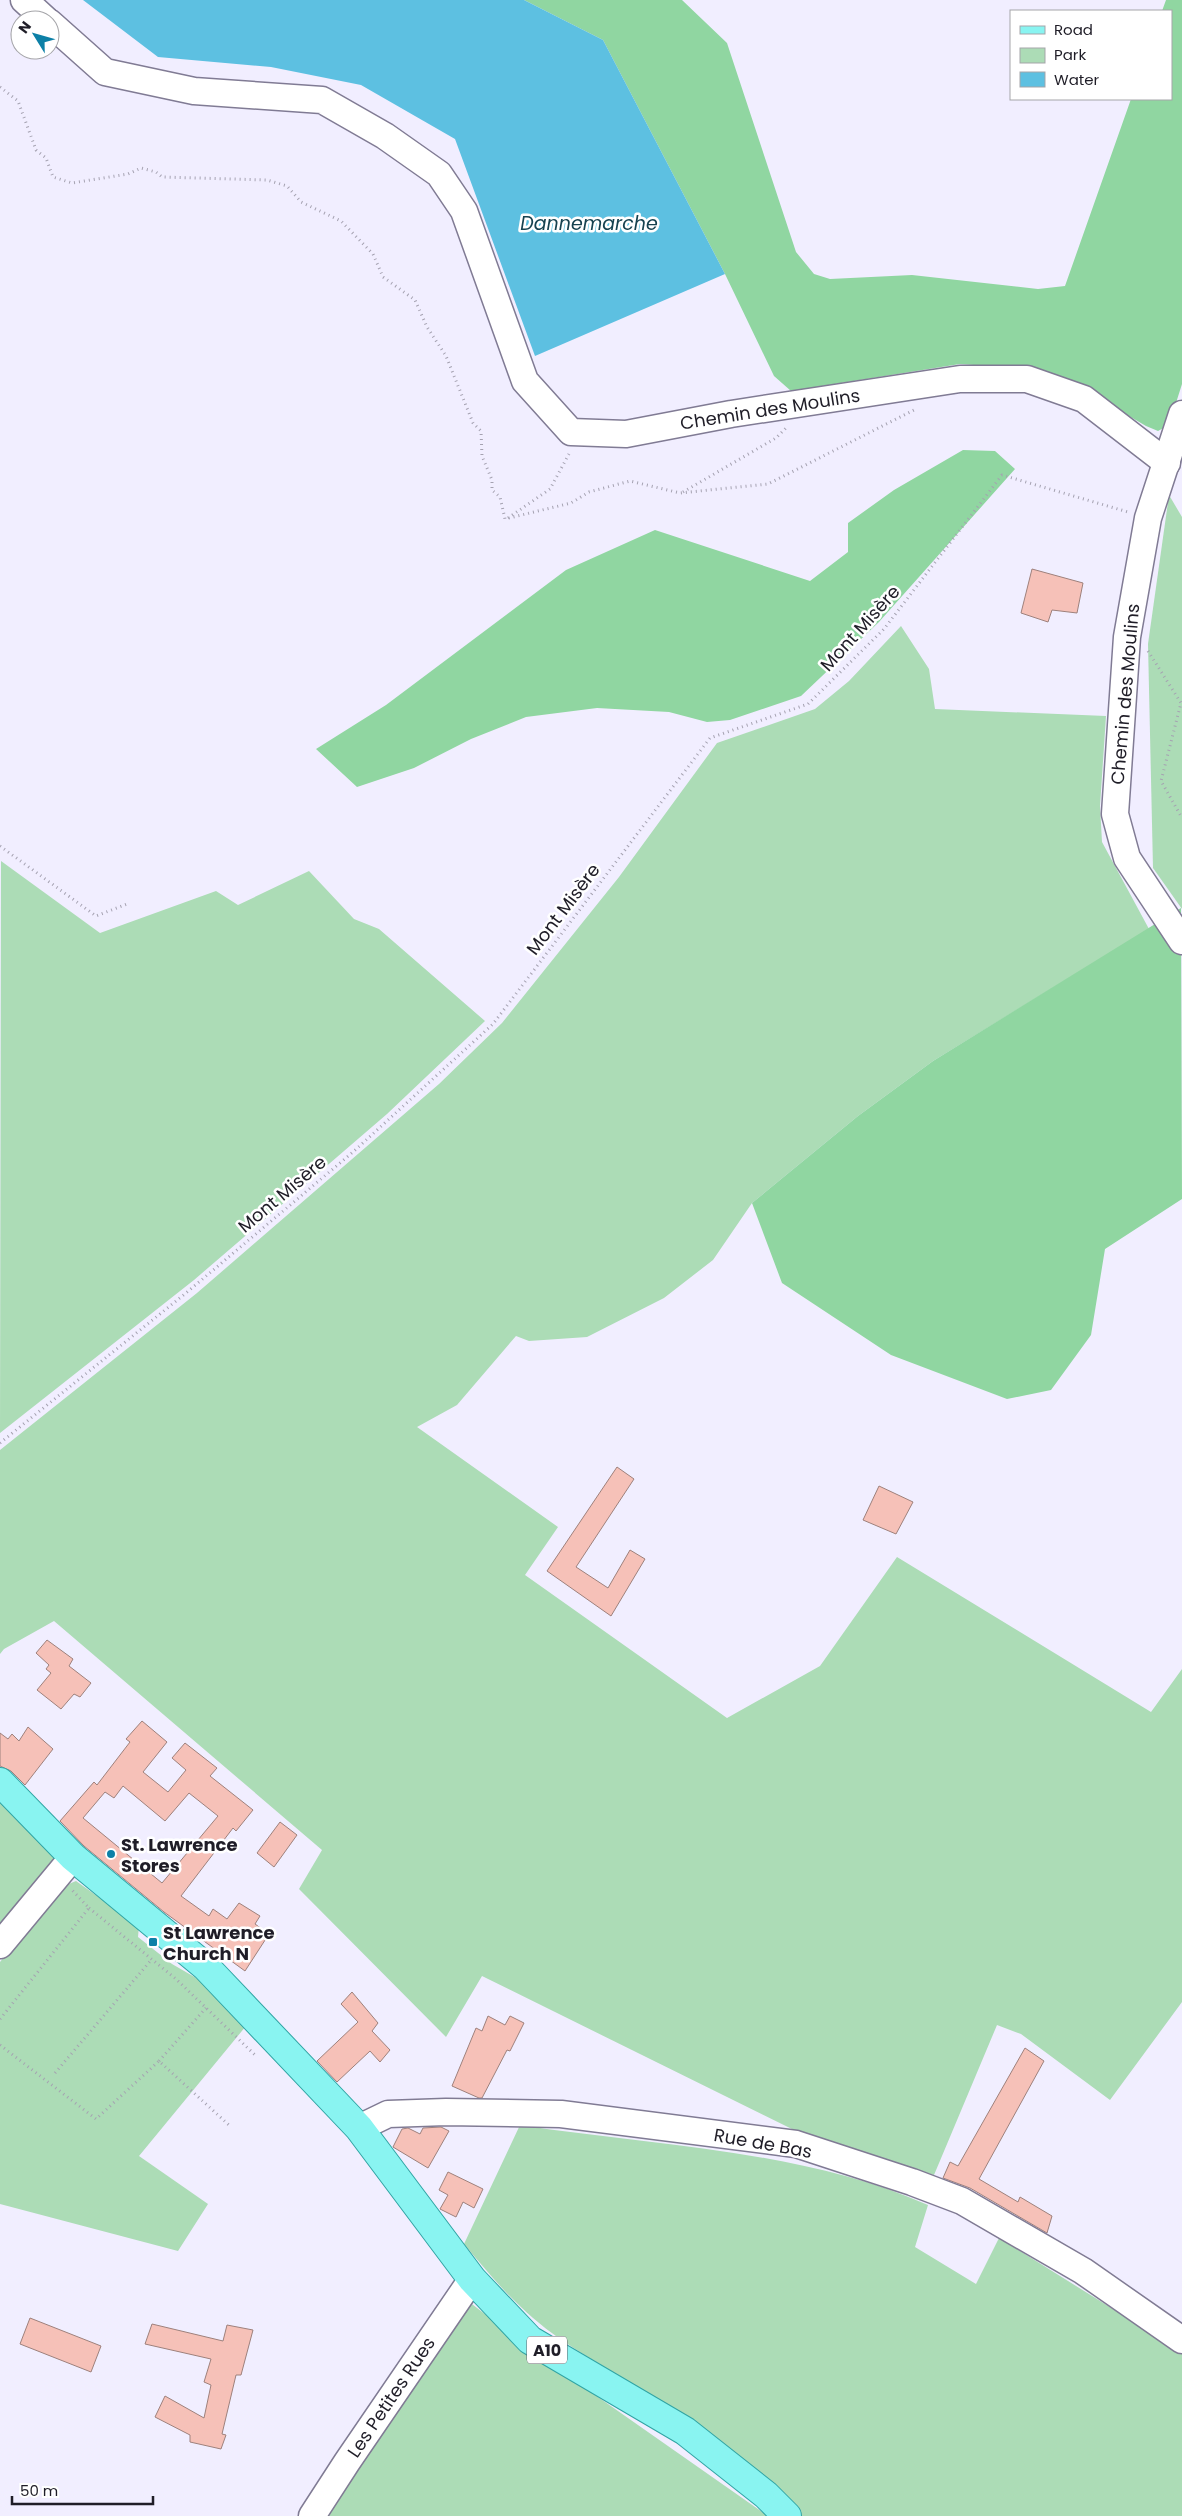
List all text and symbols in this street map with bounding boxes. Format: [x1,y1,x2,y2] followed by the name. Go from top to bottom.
[10,10,60,60] north arrow
[1010,10,1172,100] legend
[13,17,36,37] text: N
[1054,19,1093,40] text: Road
[1054,44,1086,65] text: Park
[1054,69,1100,90] text: Water
[520,210,658,237] water label: Dannemarche
[678,382,862,436] street label: Chemin des Moulins
[814,579,906,677] street label: Mont Misère
[1105,602,1145,786] street label: Chemin des Moulins
[520,858,606,960] street label: Mont Misère
[232,1150,332,1238] street label: Mont Misère
[121,1832,238,1878] place label: St. Lawrence Stores
[105,1848,117,1860] marker: St. Lawrence Stores
[163,1920,275,1966] place label: St Lawrence Church N
[147,1936,159,1948] marker: St Lawrence Church N
[712,2122,814,2164] street label: Rue de Bas
[341,2332,441,2462] street label: Les Petites Rues
[527,2336,567,2364] road number: A10
[12,2474,154,2506] scale bar
[20,2480,58,2501] text: 50 m

